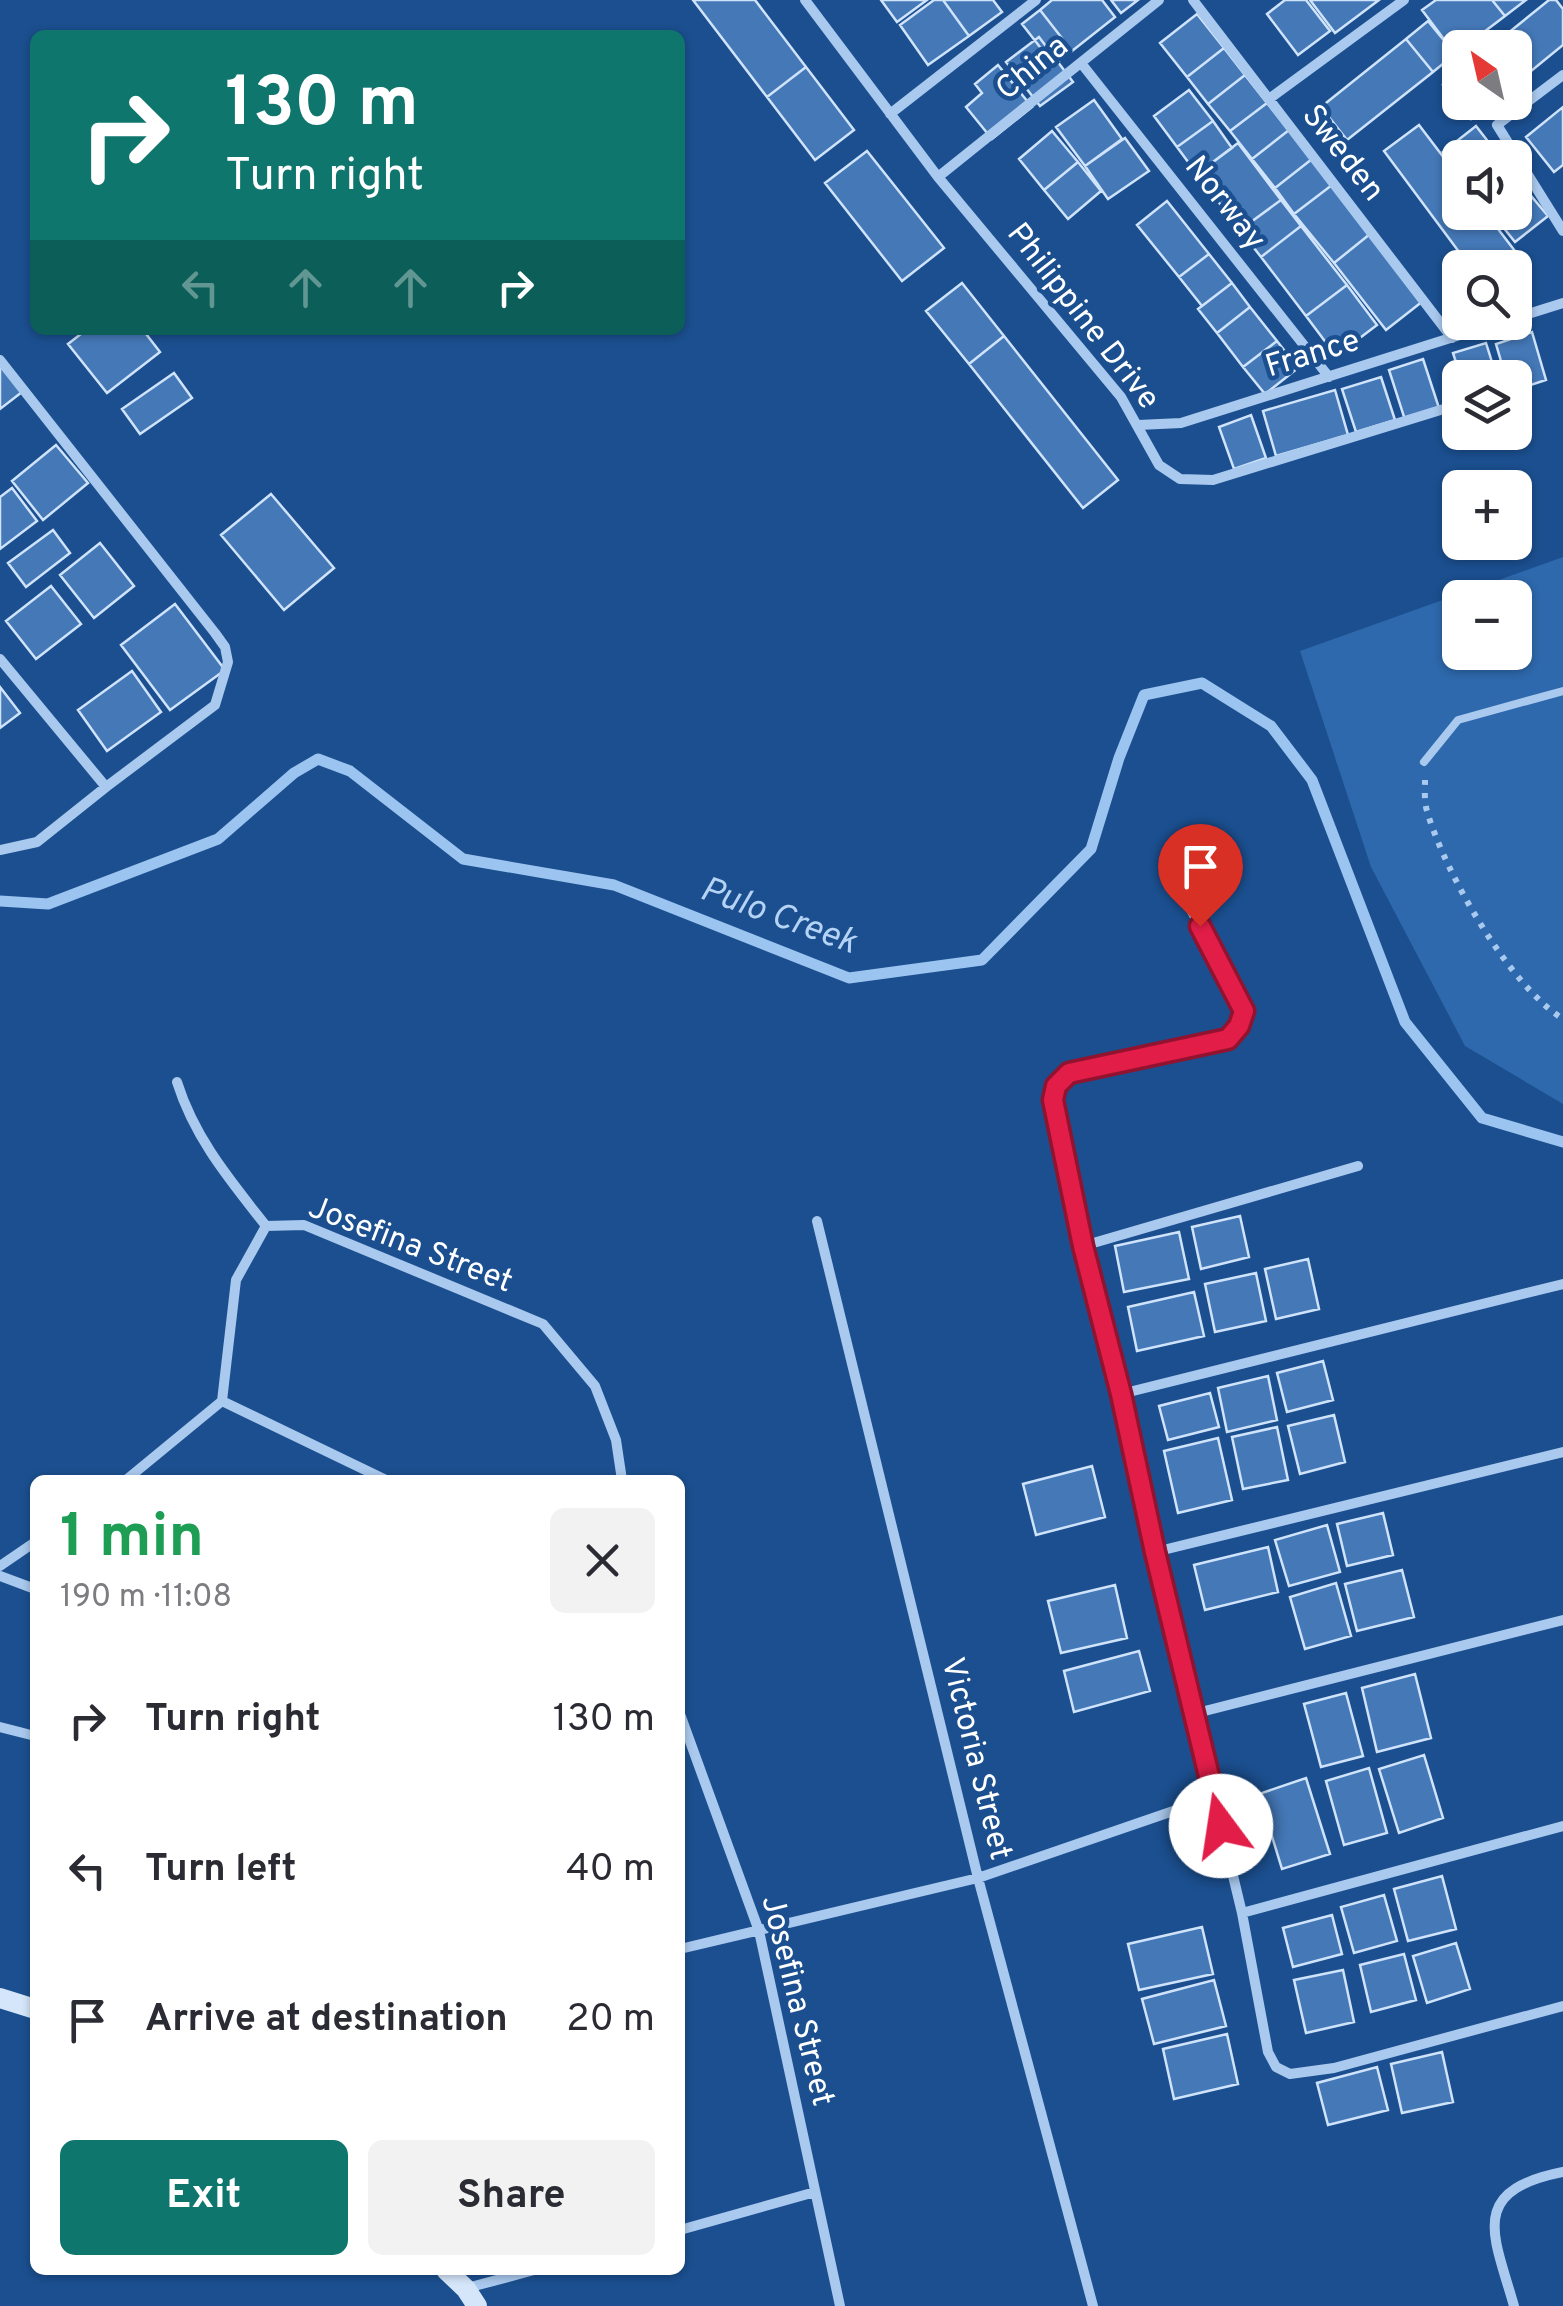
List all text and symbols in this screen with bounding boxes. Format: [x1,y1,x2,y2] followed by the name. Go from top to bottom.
[989,28,1077,110] street label: China
[1442,30,1532,120] north arrow
[1442,30,1532,670] map controls
[225,62,419,151] text: 130 m
[60,70,190,200] icon: right
[1292,98,1392,210] street label: Sweden
[1442,140,1532,230] button: sound
[225,149,424,206] text: Turn right
[1175,149,1273,259] street label: Norway
[997,216,1167,418] street label: Philippine Drive
[1442,250,1532,340] button: search
[173,260,228,315] icon: left
[278,260,333,315] icon: ahead
[383,260,438,315] icon: ahead
[488,260,543,315] icon: right
[1261,322,1365,388] street label: France
[1442,360,1532,450] button: layers
[1442,470,1532,560] button: +
[1442,580,1532,670] button: −
[1158,824,1243,927] pin
[1173,839,1228,894] icon: arrive
[694,868,863,966] water label: Pulo Creek
[302,1189,518,1303] street label: Josefina Street
[60,1502,204,1578] text: 1 min
[550,1508,655,1613] button: close
[60,1578,232,1618] text: 190 m · 11:08
[931,1654,1019,1864] street label: Victoria Street
[60,1693,115,1748] icon: right
[145,1696,320,1745] text: Turn right
[553,1696,655,1745] text: 130 m
[1169,1774,1273,1878] position arrow
[60,1843,115,1898] icon: left
[145,1846,297,1895] text: Turn left
[566,1846,655,1895] text: 40 m
[751,1892,841,2110] street label: Josefina Street
[60,1993,115,2048] icon: arrive
[145,1996,508,2045] text: Arrive at destination
[566,1996,655,2045] text: 20 m
[60,2140,348,2255] button: Exit
[368,2140,655,2255] button: Share

